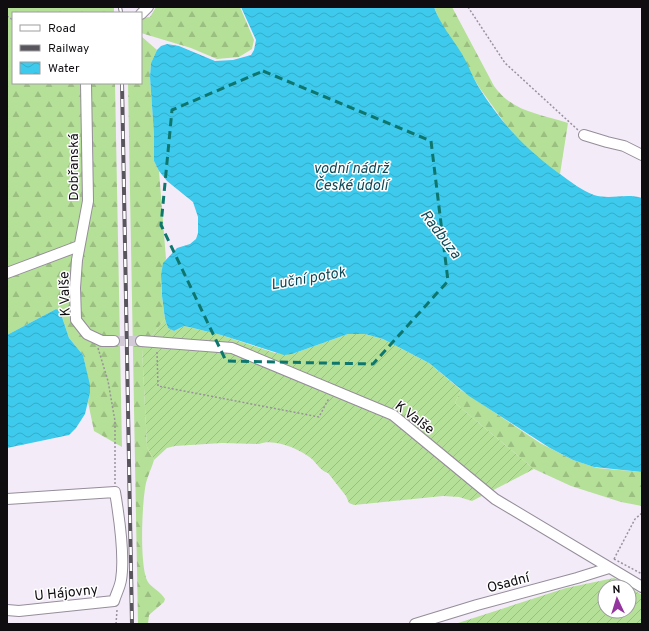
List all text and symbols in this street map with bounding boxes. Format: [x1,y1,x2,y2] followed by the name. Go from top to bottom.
[12,12,142,84] legend
[48,21,76,37] text: Road
[48,41,89,57] text: Railway
[48,61,80,77] text: Water
[66,133,83,201] street label: Dobřanská
[313,160,391,196] water label: vodní nádrž České údolí
[415,207,465,263] water label: Radbuza
[269,263,348,295] water label: Luční potok
[56,271,75,317] street label: K Valše
[391,398,437,439] street label: K Valše
[485,569,533,597] street label: Osadní
[597,579,637,619] north arrow
[33,582,99,605] street label: U Hájovny
[612,583,621,597] text: N

